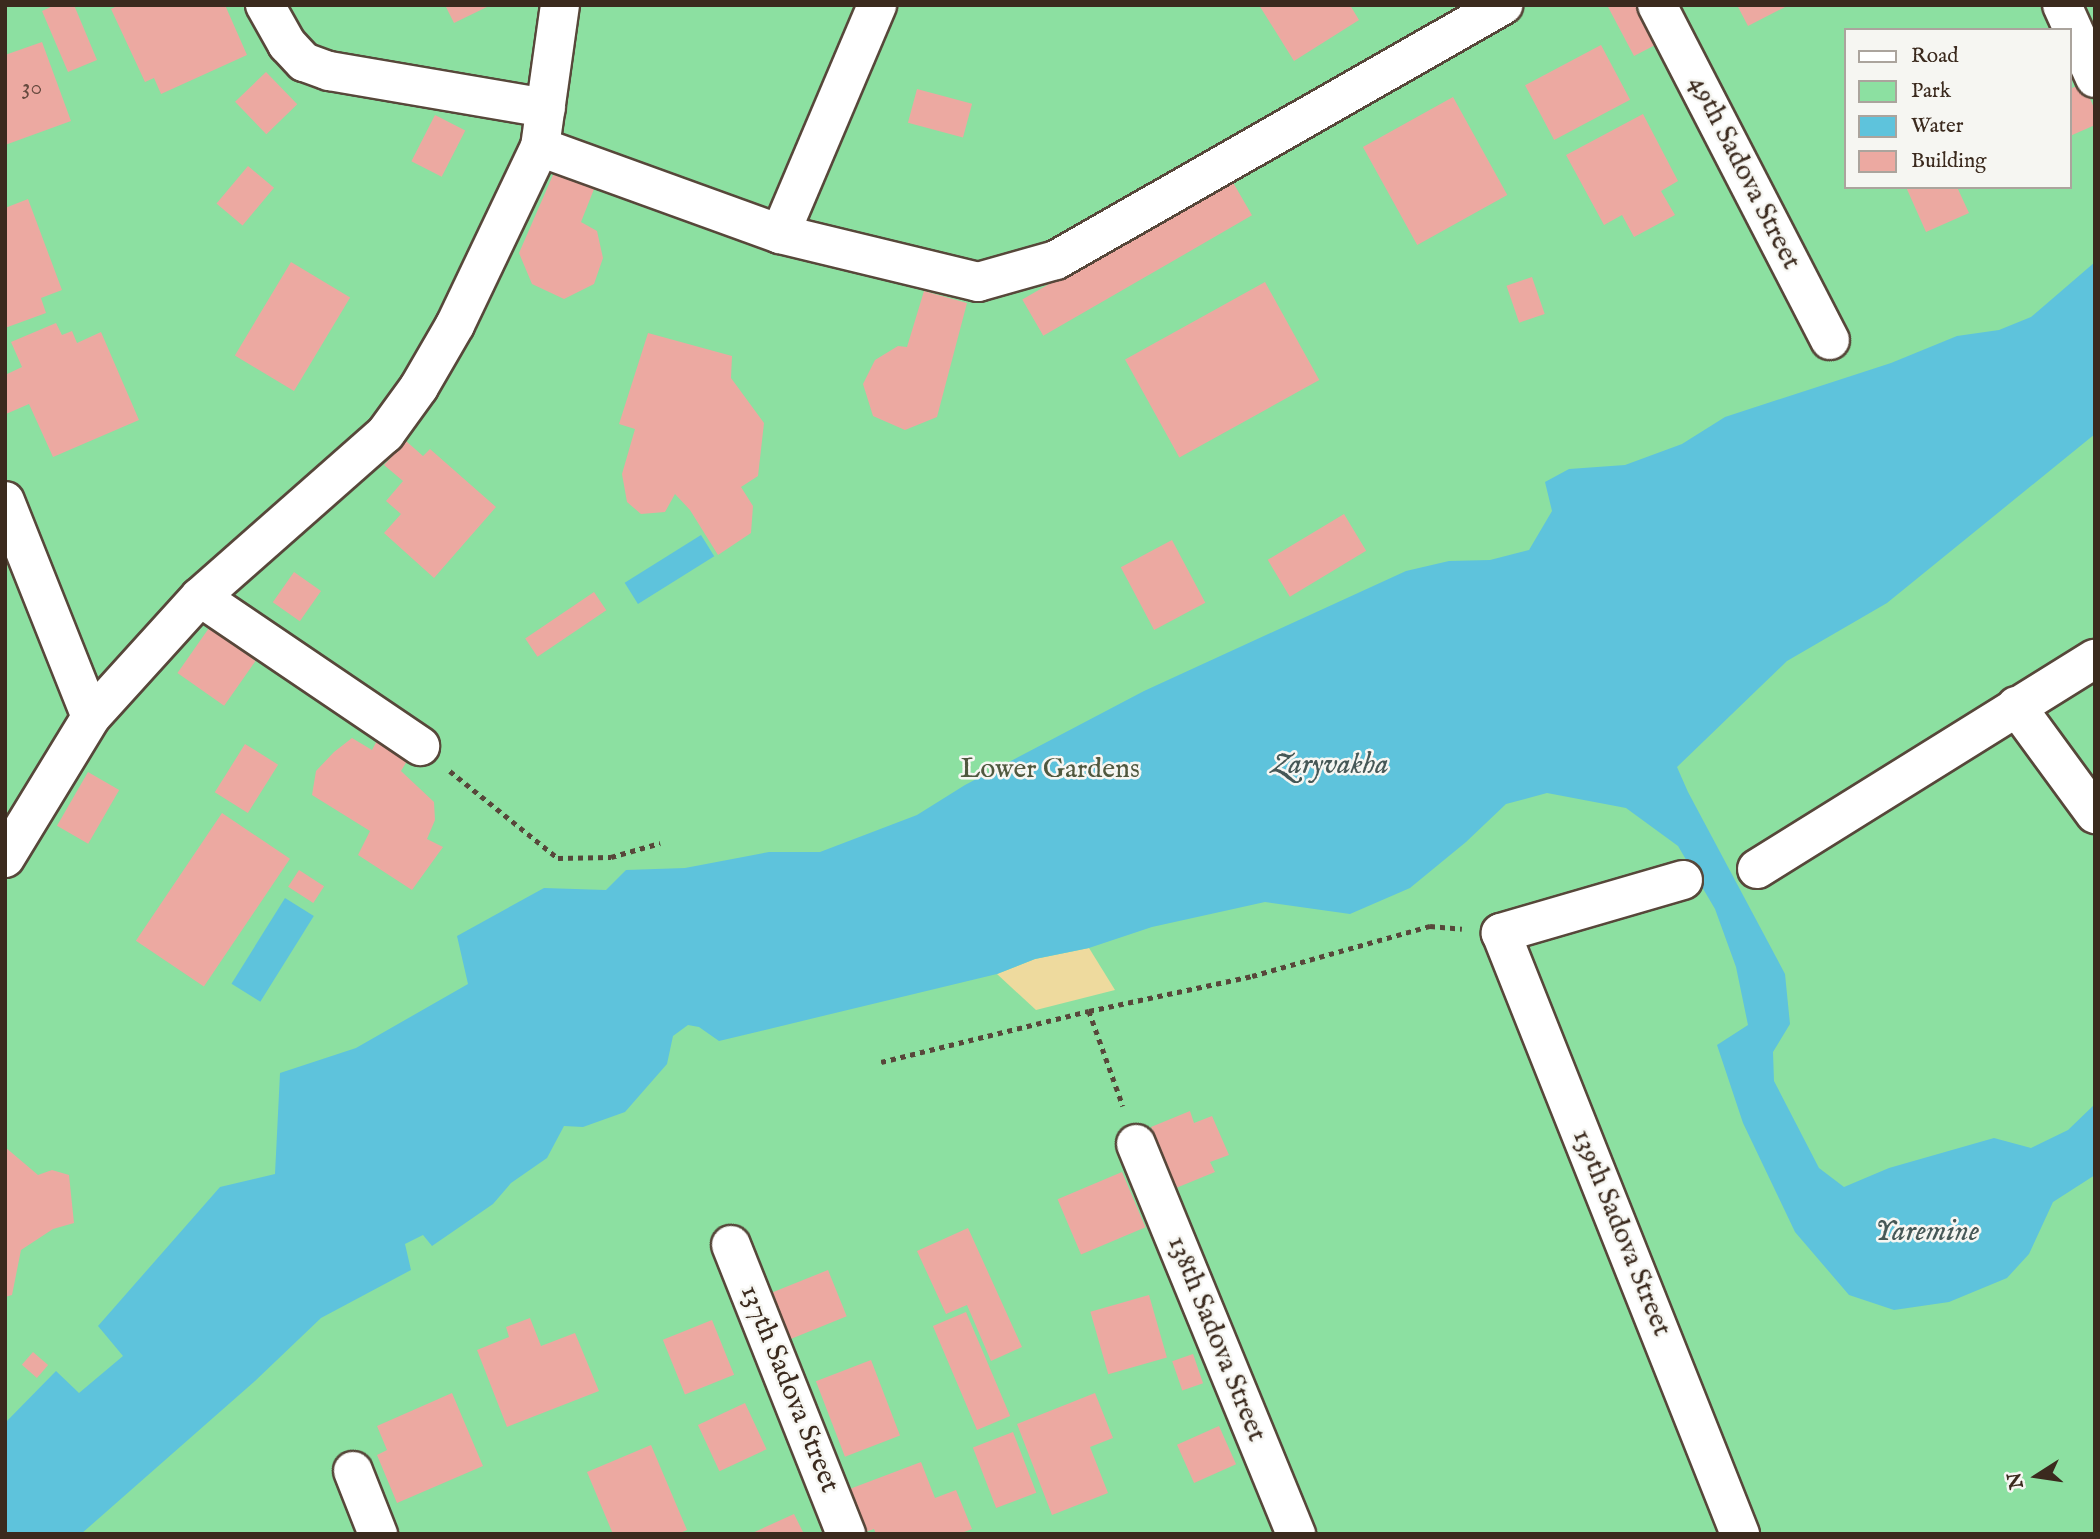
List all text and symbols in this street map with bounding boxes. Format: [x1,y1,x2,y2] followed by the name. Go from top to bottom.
[1844,28,2072,189] legend
[1911,43,1958,70] text: Road
[1681,71,1807,275] street label: 49th Sadova Street
[22,74,42,102] house number: 30
[1911,78,1951,105] text: Park
[1911,113,1963,140] text: Water
[1911,148,1986,175] text: Building
[1271,747,1389,783] water label: Zaryvakha
[960,753,1140,787] park label: Lower Gardens
[1564,1125,1678,1341] street label: 139th Sadova Street
[1875,1214,1979,1250] water label: Yaremine
[1159,1231,1273,1447] street label: 138th Sadova Street
[732,1280,846,1498] street label: 137th Sadova Street
[2002,1441,2072,1511] north arrow
[2003,1470,2030,1491] text: N

